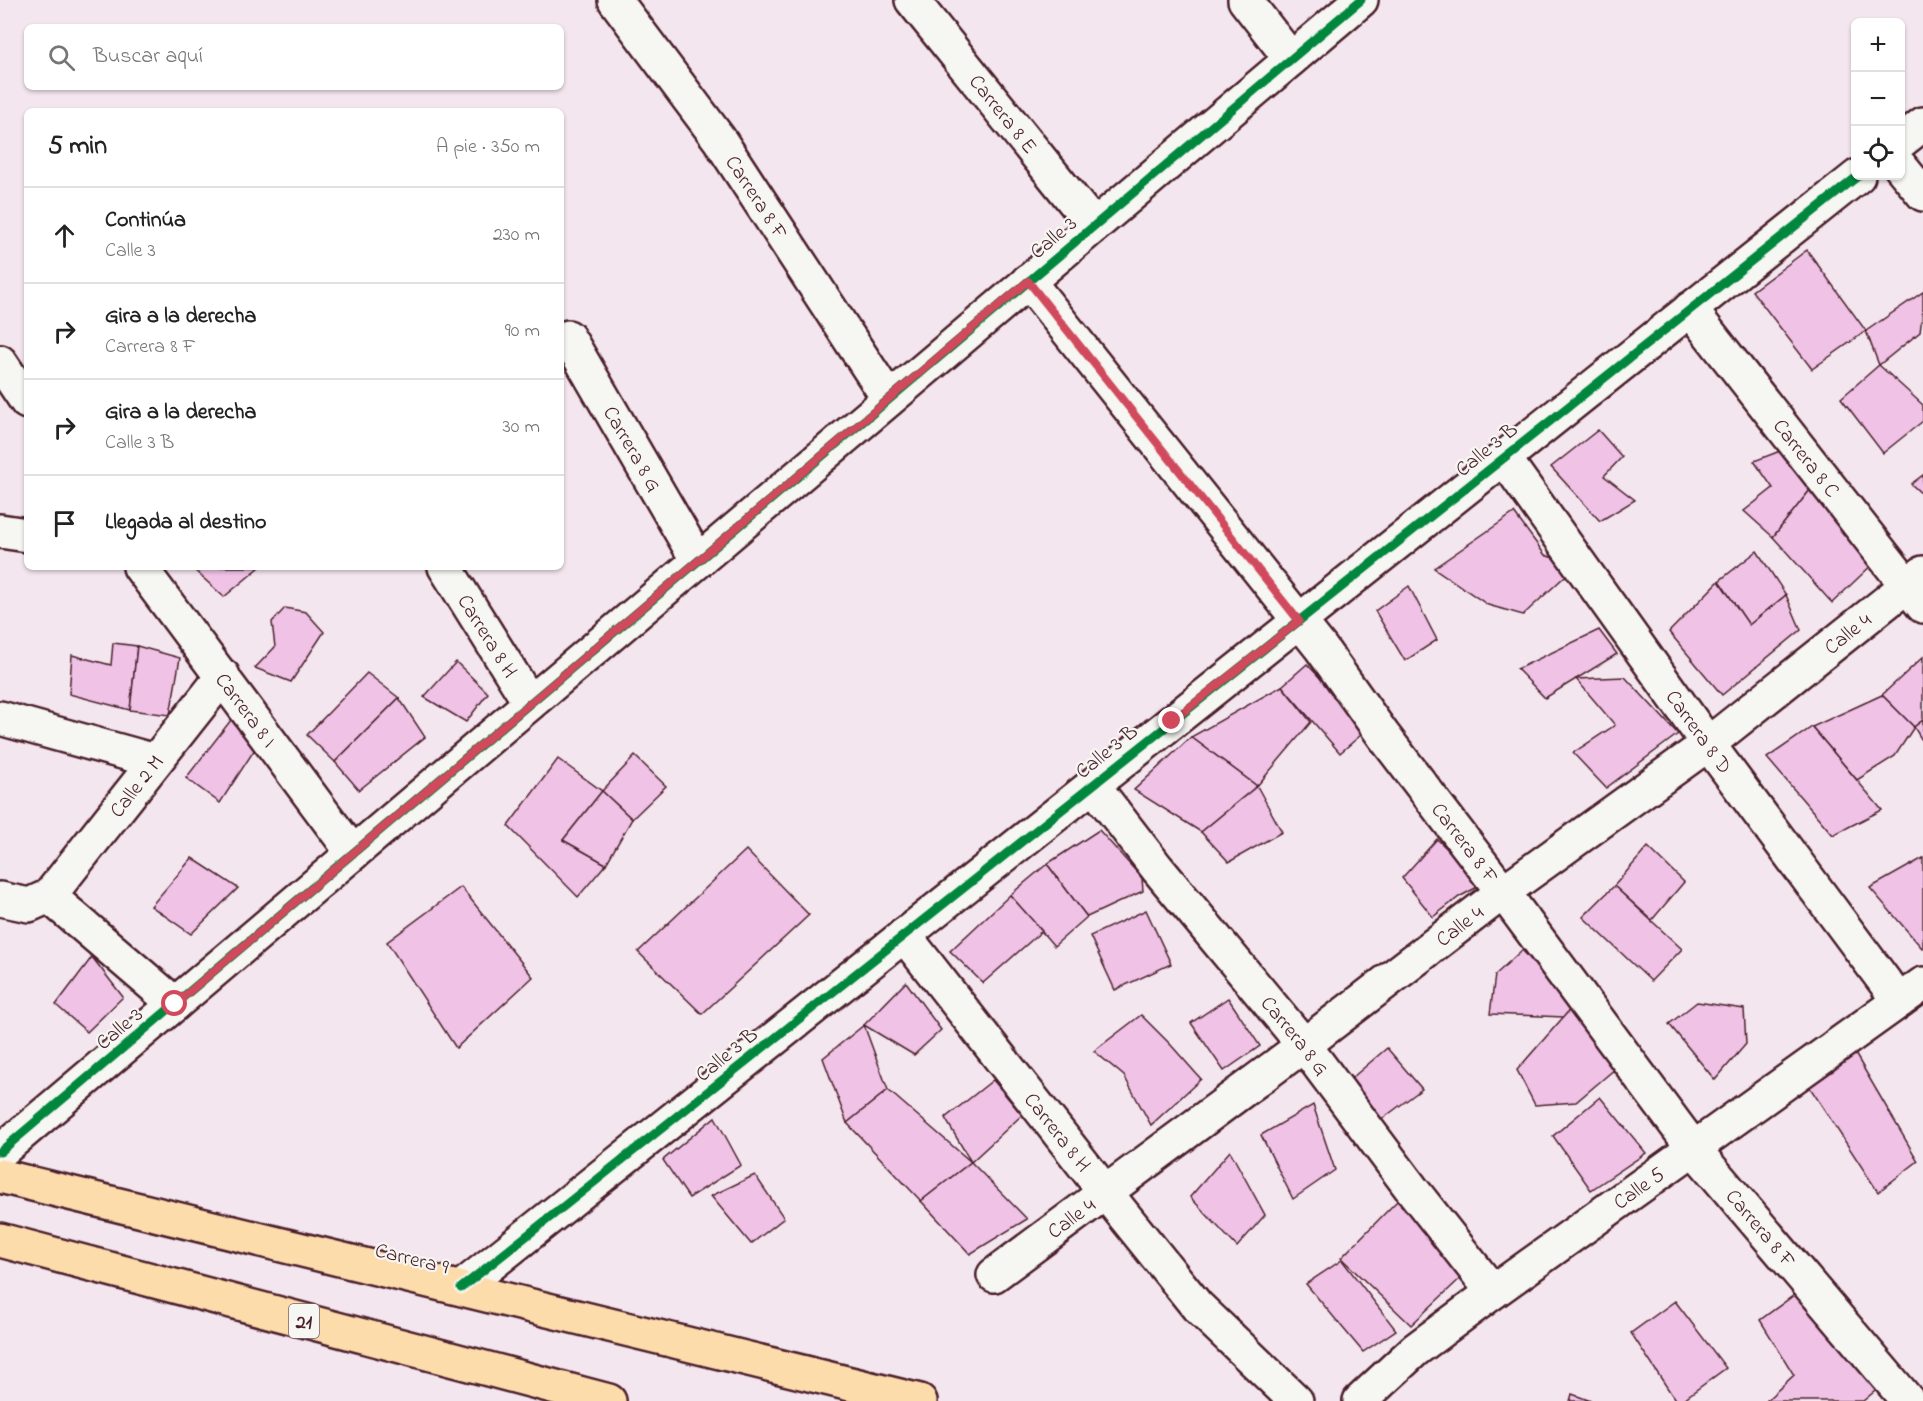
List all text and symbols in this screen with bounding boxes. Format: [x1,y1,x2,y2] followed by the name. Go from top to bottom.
[1851,18,1905,180] map controls
[1851,18,1905,72] button: +
[24,24,564,90] search box
[45,41,78,74] icon: search
[93,41,203,73] text: Buscar aquí
[961,69,1043,161] street label: Carrera 8 E
[1851,72,1905,126] button: −
[1851,126,1905,180] button: locate
[48,128,107,166] text: 5 min
[436,133,540,162] text: A pie · 350 m
[717,150,794,247] street label: Carrera 8 F
[105,205,186,237] text: Continúa
[1024,210,1084,267] street label: Calle 3
[48,219,81,252] icon: ahead
[493,221,540,250] text: 230 m
[105,237,156,266] text: Calle 3
[105,301,256,333] text: Gira a la derecha
[48,315,81,348] icon: right
[505,317,540,346] text: 90 m
[105,333,196,362] text: Carrera 8 F
[105,397,256,429] text: Gira a la derecha
[594,401,668,498] street label: Carrera 8 G
[48,411,81,444] icon: right
[503,413,540,442] text: 30 m
[1765,413,1846,505] street label: Carrera 8 C
[1450,416,1525,485] street label: Calle 3 B
[105,429,174,458] text: Calle 3 B
[48,507,81,540] icon: arrive
[105,507,266,539] text: Llegada al destino
[449,589,524,684] street label: Carrera 8 H
[1818,606,1879,663] street label: Calle 4
[207,667,283,755] street label: Carrera 8 I
[1657,685,1738,781] street label: Carrera 8 D
[1158,707,1184,733] route end
[1070,718,1145,787] street label: Calle 3 B
[103,749,172,825] street label: Calle 2 M
[1423,797,1505,891] street label: Carrera 8 F
[1430,899,1491,955] street label: Calle 4
[161,990,187,1016] route start
[1252,990,1335,1083] street label: Carrera 8 G
[90,1001,150,1058] street label: Calle 3
[690,1021,765,1090] street label: Calle 3 B
[1016,1087,1097,1179] street label: Carrera 8 H
[1608,1161,1671,1218] street label: Calle 5
[1717,1183,1802,1276] street label: Carrera 8 F
[1042,1191,1103,1247] street label: Calle 4
[372,1236,452,1284] street label: Carrera 9
[289,1304,319,1338] road number: 21

